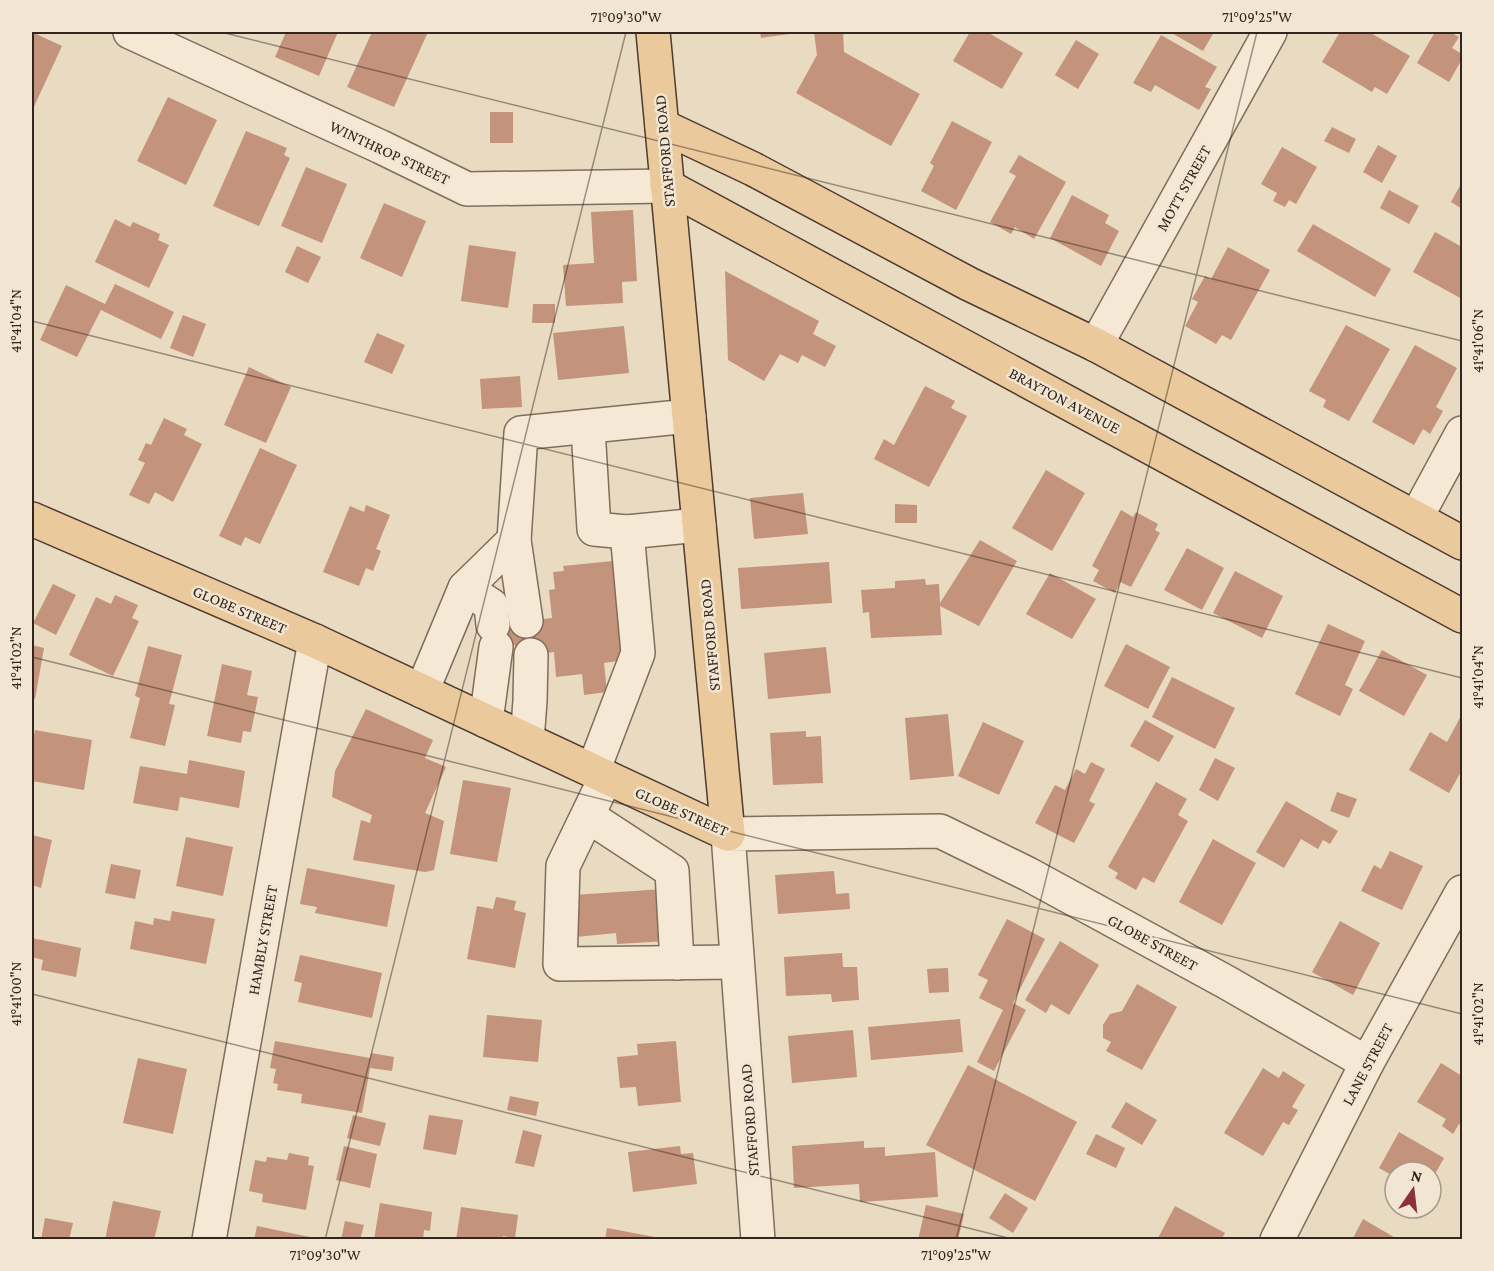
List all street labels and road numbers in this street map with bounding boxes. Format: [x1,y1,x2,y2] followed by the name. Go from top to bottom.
[651,94,678,208] street label: STAFFORD ROAD
[327,117,453,188] street label: WINTHROP STREET
[1153,142,1214,234] street label: MOTT STREET
[1006,364,1123,437] street label: BRAYTON AVENUE
[696,578,723,692] street label: STAFFORD ROAD
[190,582,290,637] street label: GLOBE STREET
[633,783,731,840] street label: GLOBE STREET
[244,884,281,996] street label: HAMBLY STREET
[1105,911,1201,974] street label: GLOBE STREET
[1339,1020,1396,1108] street label: LANE STREET
[737,1063,762,1177] street label: STAFFORD ROAD

